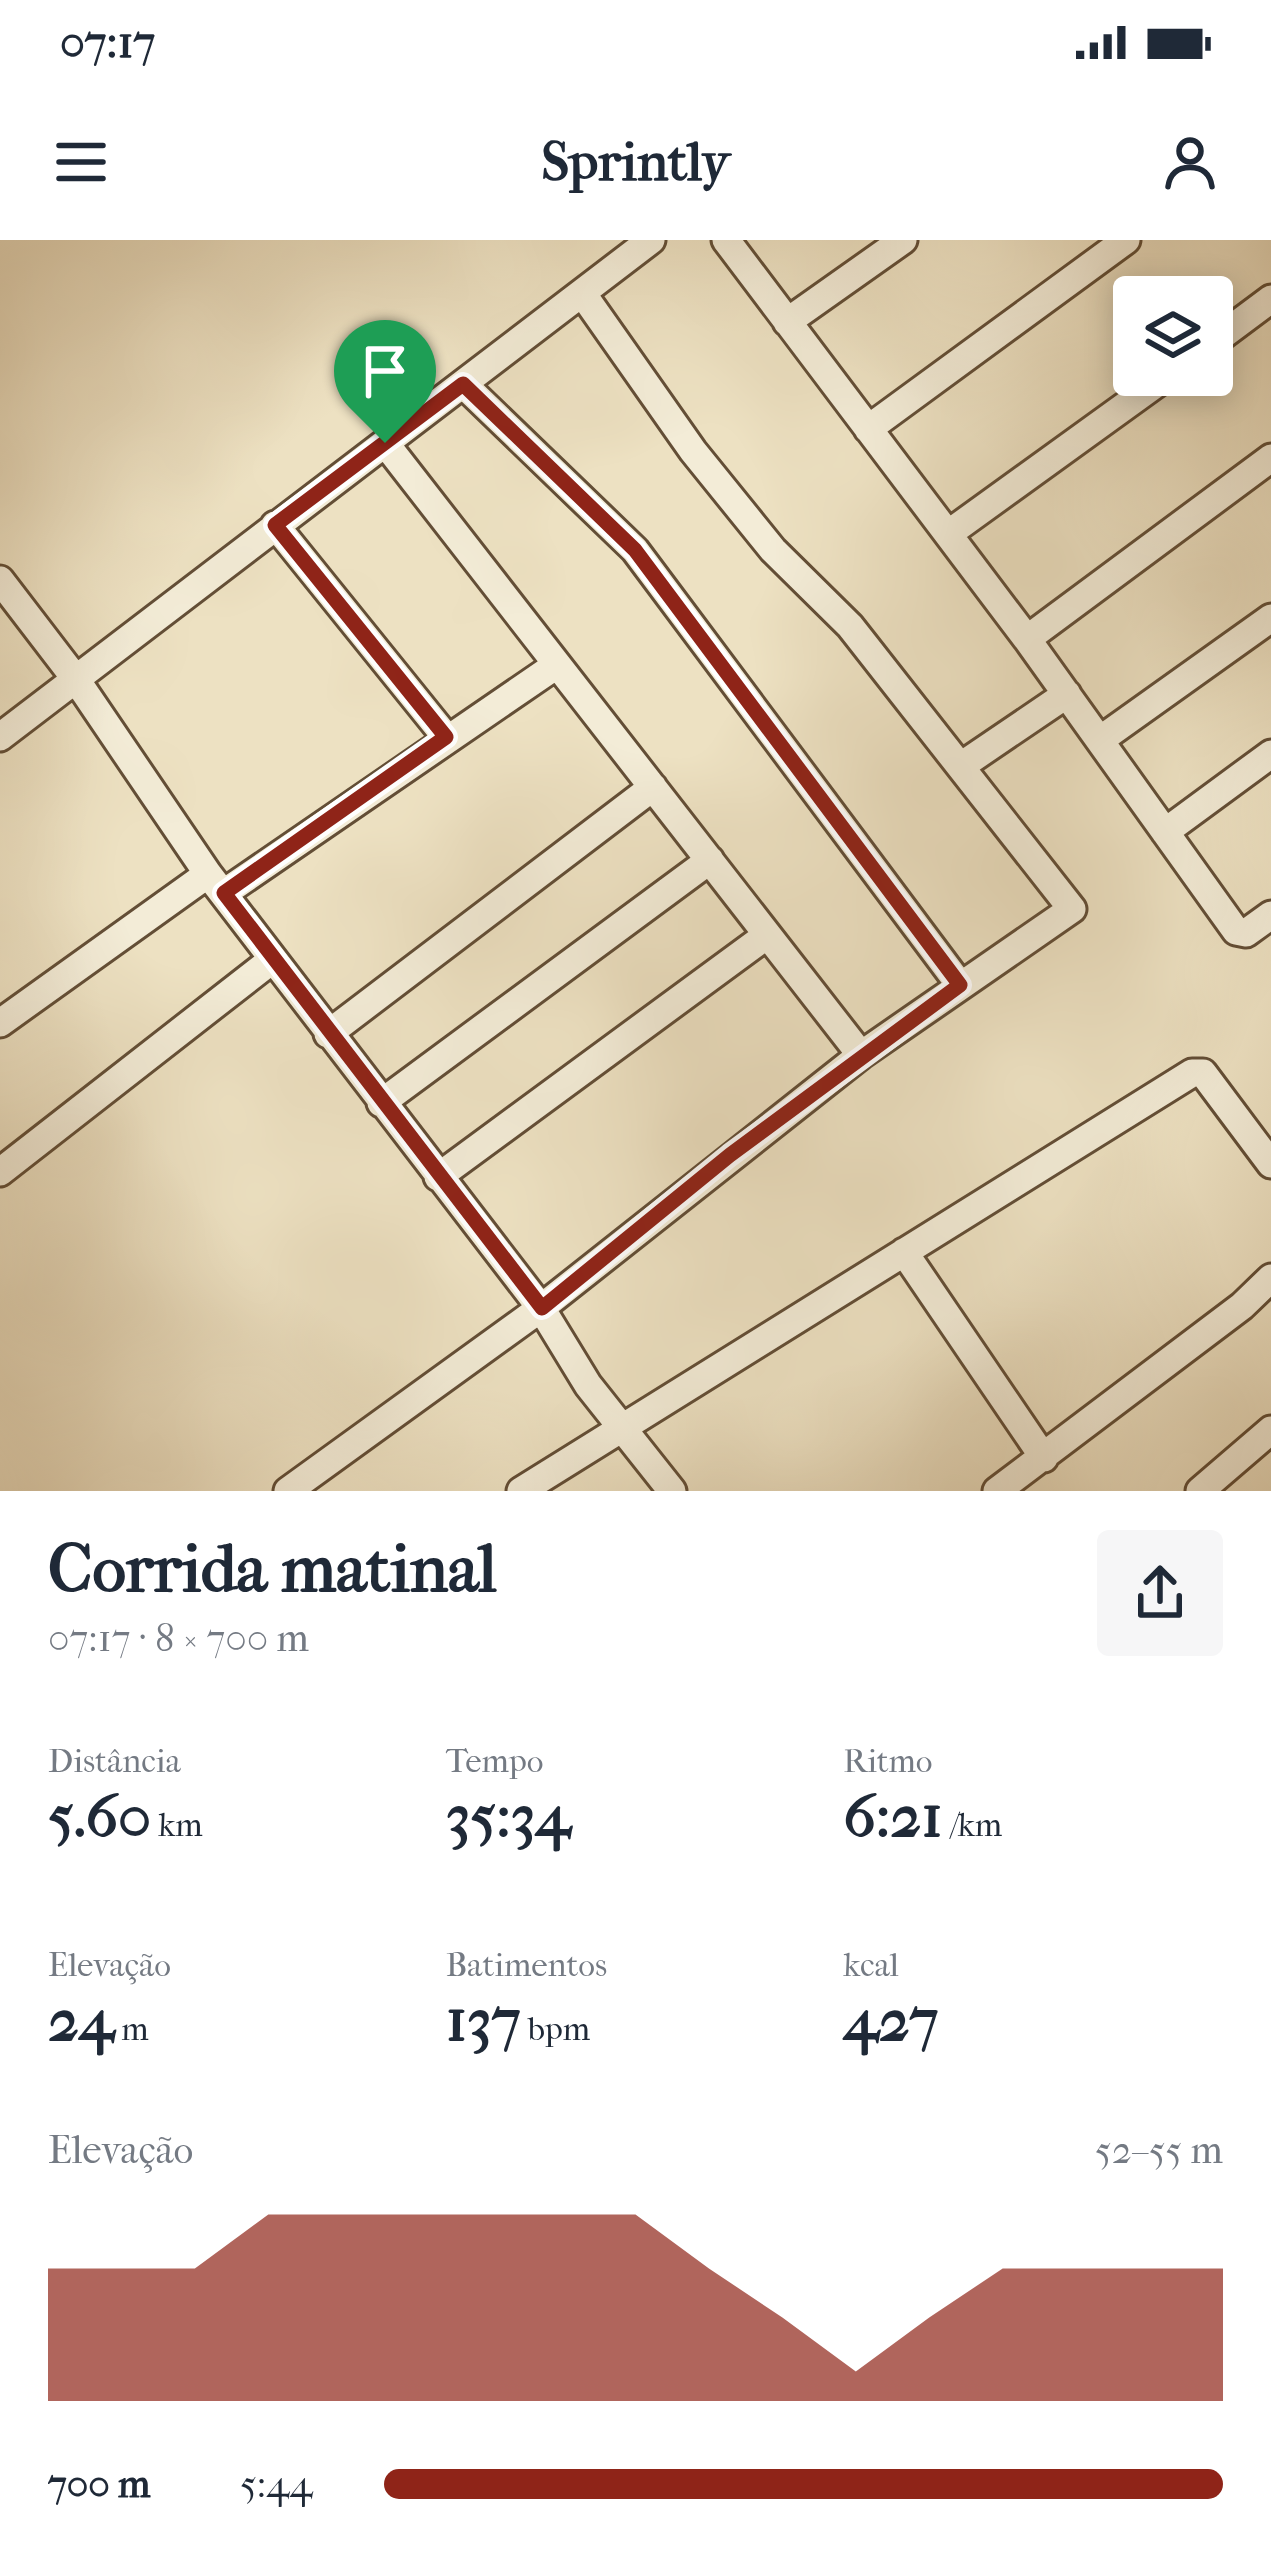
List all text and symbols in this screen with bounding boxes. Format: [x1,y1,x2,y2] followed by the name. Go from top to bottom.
[60,16,155,69] text: 07:17
[48,129,114,195] icon: menu
[1157,129,1223,195] icon: person
[541,131,730,194] text: Sprintly
[1113,276,1233,396] map controls
[1113,276,1233,396] button: layers
[334,320,436,443] pin
[352,338,418,404] icon: arrive
[1097,1530,1223,1656] button: share
[48,1531,497,1608] text: Corrida matinal
[48,1615,309,1661] text: 07:17 · 8 × 700 m
[48,1742,181,1781] text: Distância
[446,1742,544,1781] text: Tempo
[843,1742,933,1781] text: Ritmo
[48,1781,151,1852] text: 5.60
[446,1781,571,1852] text: 35:34
[843,1781,943,1852] text: 6:21
[151,1806,203,1845] text: km
[943,1806,1002,1845] text: /km
[48,1946,171,1985] text: Elevação
[446,1946,607,1985] text: Batimentos
[843,1946,899,1985] text: kcal
[48,1985,114,2056] text: 24
[446,1985,521,2056] text: 137
[843,1985,939,2056] text: 427
[114,2010,149,2049] text: m
[521,2010,590,2049] text: bpm
[48,2127,193,2173] text: Elevação
[1095,2127,1223,2173] text: 52–55 m
[48,2461,151,2507] text: 700 m
[240,2461,313,2507] text: 5:44

